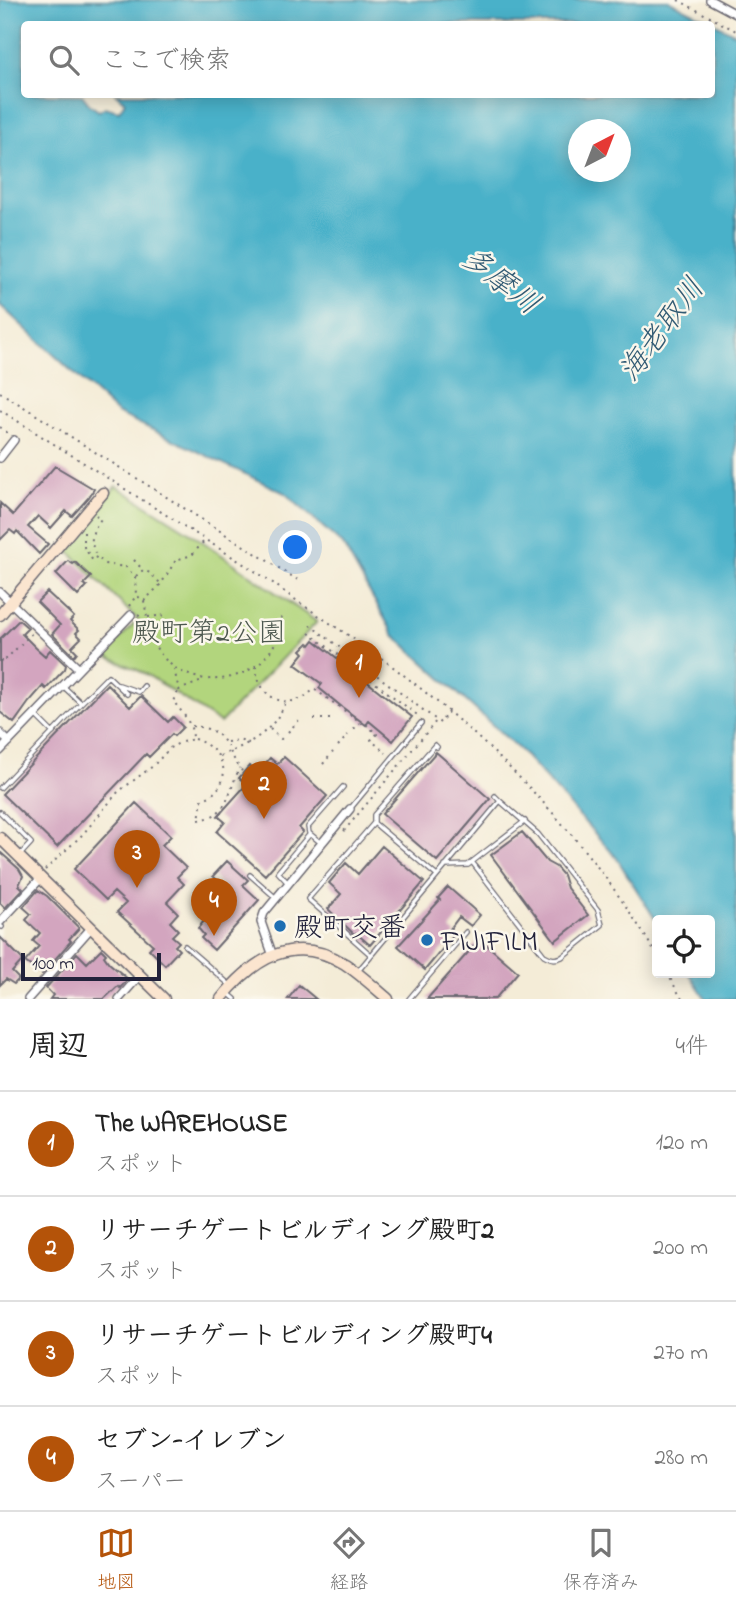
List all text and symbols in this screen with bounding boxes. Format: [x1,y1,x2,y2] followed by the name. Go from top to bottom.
[21,21,715,98] search box
[45,41,83,79] icon: search
[101,43,231,81] text: ここで検索
[568,119,631,182] north arrow
[450,237,548,327] water label: 多摩川
[610,270,717,392] water label: 海老取川
[278,530,312,564] your location
[132,614,286,655] park label: 殿町第2公園
[336,640,382,698] pin: 1
[241,761,287,819] pin: 2
[114,830,160,888] pin: 3
[191,878,237,936] pin: 4
[294,909,406,950] place label: 殿町交番
[652,915,715,978] map controls
[652,915,715,978] button: locate
[272,918,288,934] marker: 殿町交番
[440,923,538,964] place label: FIJIFILM
[419,932,435,948] marker: FIJIFILM
[21,950,161,982] scale bar
[32,951,74,978] text: 100 m
[28,1026,88,1070] text: 周辺
[676,1031,708,1064] text: 4件
[95,1106,288,1144] text: The WAREHOUSE
[47,1127,55,1160] text: 1
[656,1127,708,1160] text: 120 m
[95,1149,187,1182] text: スポット
[95,1213,494,1251] text: リサーチゲートビルディング殿町2
[45,1232,57,1265] text: 2
[653,1232,708,1265] text: 200 m
[95,1256,187,1289] text: スポット
[95,1318,492,1356] text: リサーチゲートビルディング殿町4
[46,1337,56,1370] text: 3
[654,1337,708,1370] text: 270 m
[95,1361,187,1394] text: スポット
[95,1423,287,1461] text: セブン-イレブン
[46,1442,56,1475] text: 4
[654,1442,708,1475] text: 280 m
[95,1466,186,1499] text: スーパー
[97,1524,135,1597] tab: 地図
[330,1524,368,1597] tab: 経路
[563,1524,639,1597] tab: 保存済み

